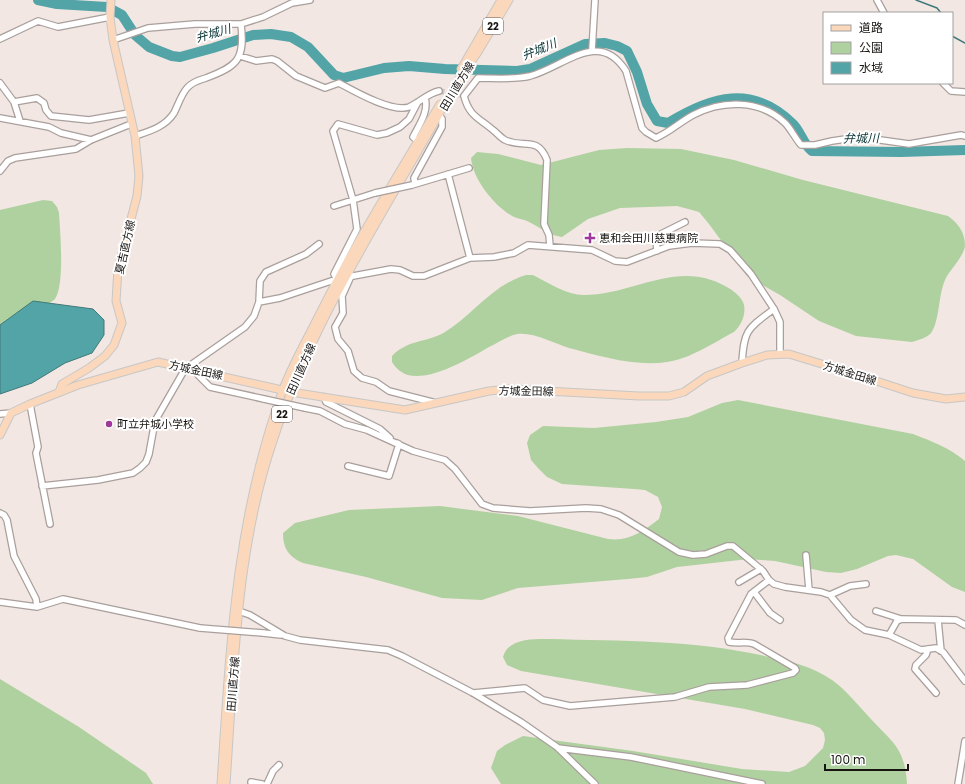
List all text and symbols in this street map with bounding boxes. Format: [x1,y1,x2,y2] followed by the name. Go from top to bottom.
[823,12,953,84] legend
[483,18,503,34] road number: 22
[193,19,235,46] water label: 弁城川
[859,19,883,36] text: 道路
[519,34,561,64] water label: 弁城川
[859,39,883,56] text: 公園
[436,58,478,114] street label: 田川直方線
[859,59,883,76] text: 水域
[843,129,881,147] water label: 弁城川
[111,218,139,276] street label: 夏吉直方線
[599,230,698,246] place label: 恵和会田川慈恵病院
[584,232,596,244] marker: 恵和会田川慈恵病院
[283,341,319,397] street label: 田川直方線
[167,356,225,384] street label: 方城金田線
[821,357,879,389] street label: 方城金田線
[498,383,554,399] street label: 方城金田線
[272,406,292,422] road number: 22
[117,416,194,432] place label: 町立弁城小学校
[104,419,114,429] marker: 町立弁城小学校
[223,656,243,712] street label: 田川直方線
[825,746,908,772] scale bar
[831,751,865,768] text: 100 m

